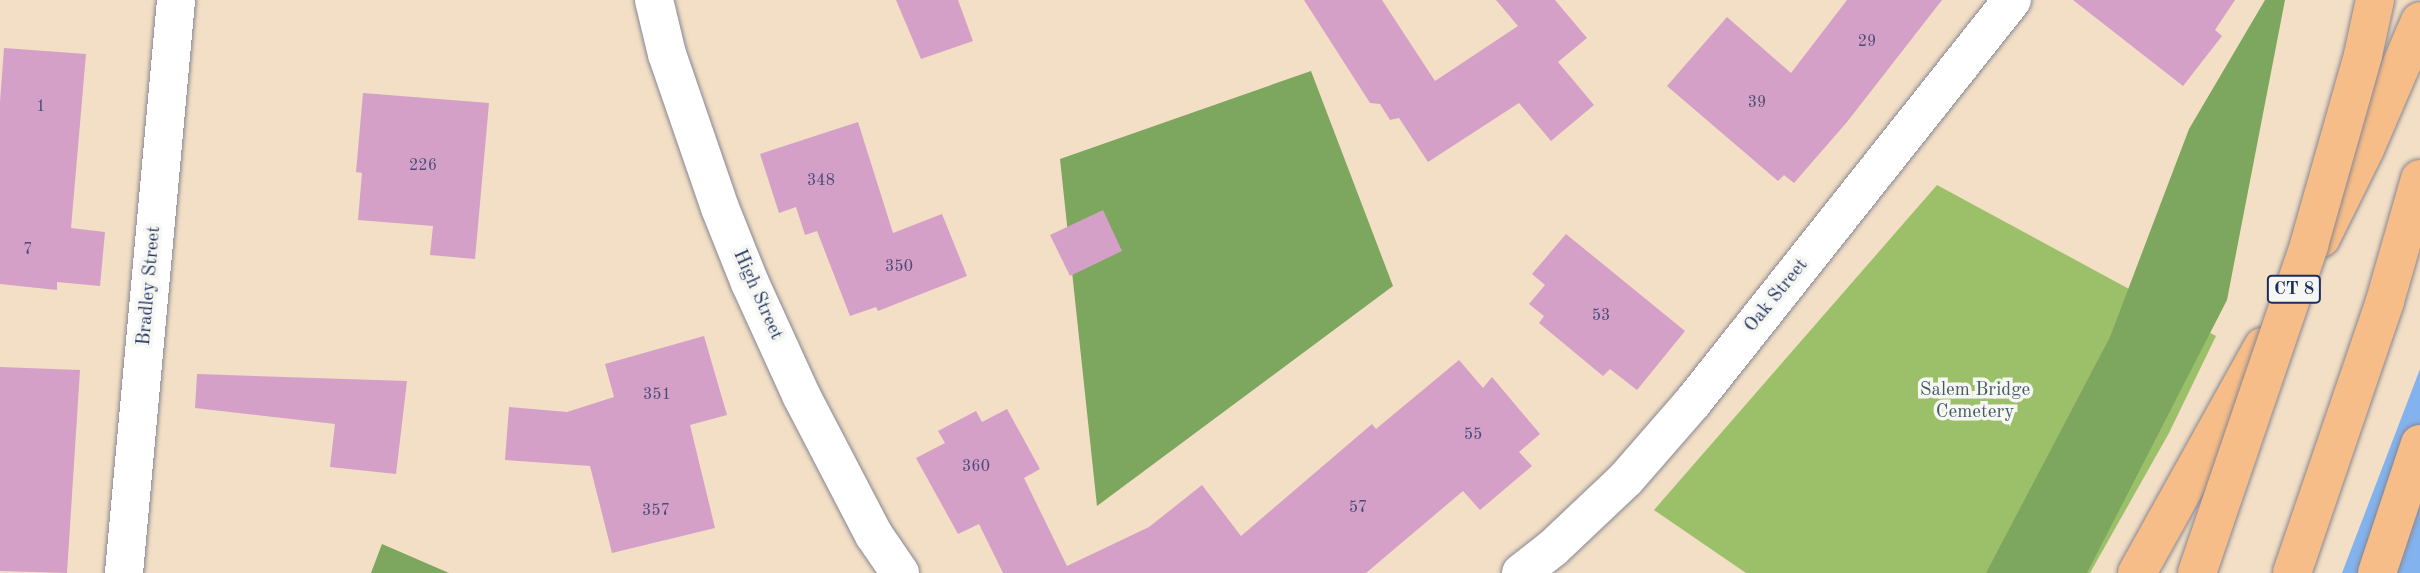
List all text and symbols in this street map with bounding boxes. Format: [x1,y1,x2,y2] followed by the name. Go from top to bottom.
[1858,32,1876,52] house number: 29
[1748,93,1766,113] house number: 39
[36,97,46,117] house number: 1
[409,156,437,176] house number: 226
[807,171,835,191] house number: 348
[133,225,167,347] street label: Bradley Street
[23,240,33,260] house number: 7
[727,246,787,344] street label: High Street
[1740,255,1814,337] street label: Oak Street
[885,257,913,277] house number: 350
[2266,274,2322,304] road number: CT 8
[1592,306,1610,326] house number: 53
[1920,380,2030,424] park label: Salem Bridge Cemetery
[643,385,671,405] house number: 351
[1464,425,1482,445] house number: 55
[962,457,990,477] house number: 360
[1349,498,1367,518] house number: 57
[642,501,670,521] house number: 357

